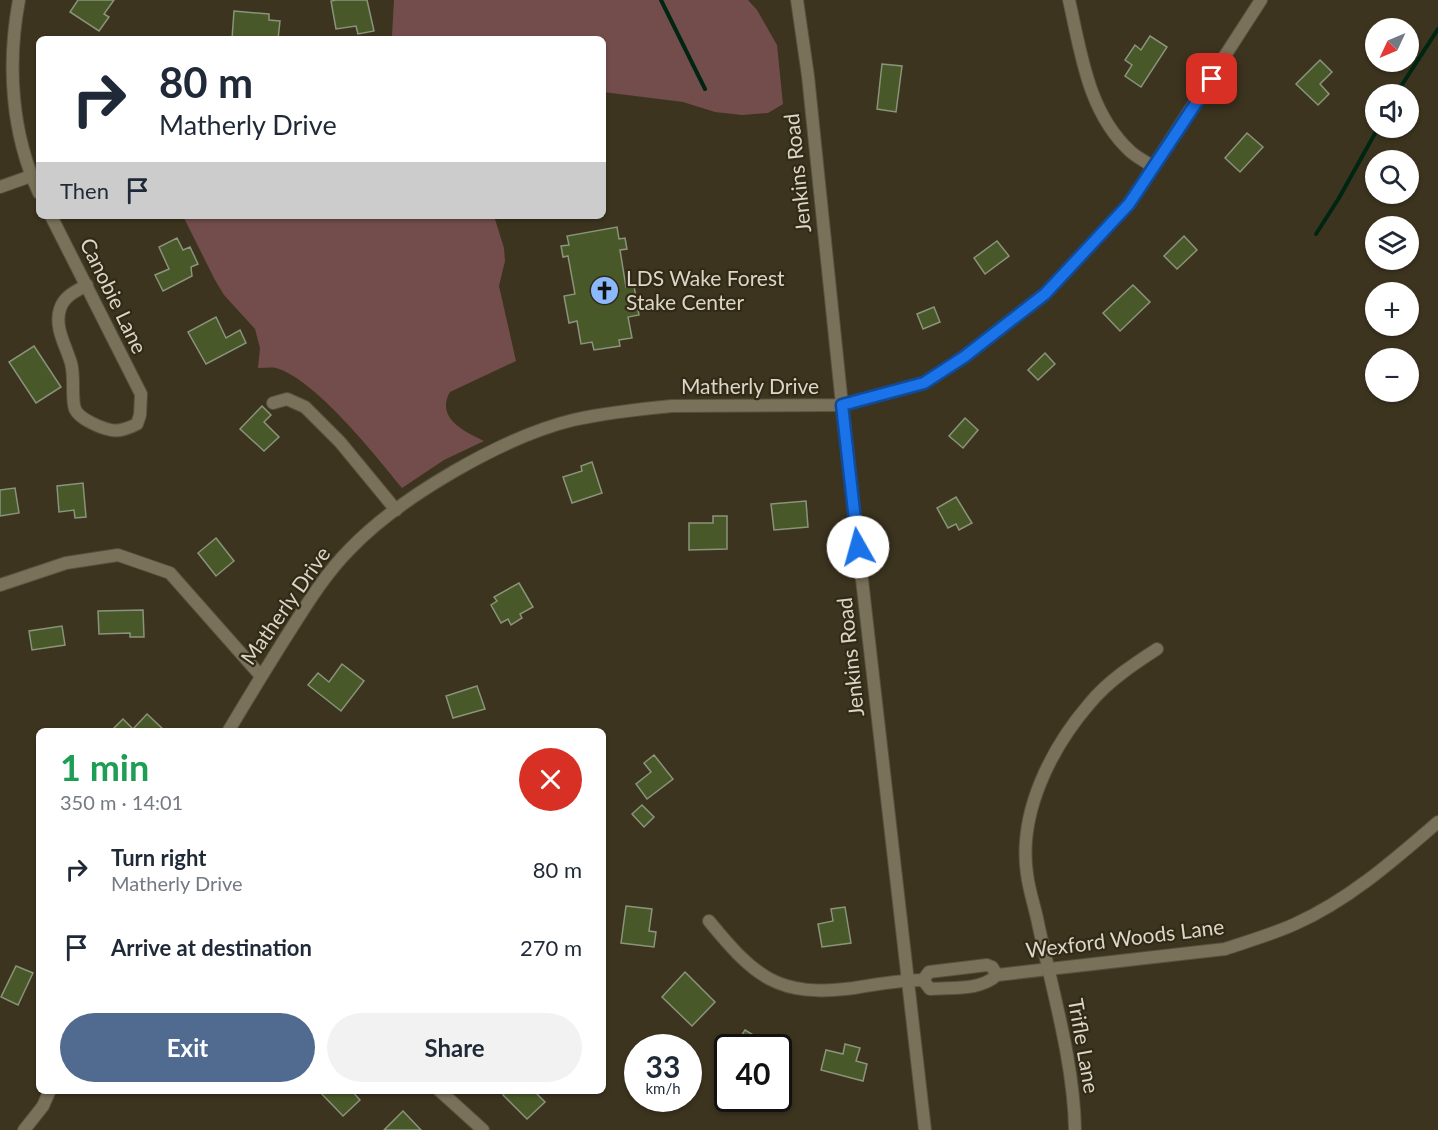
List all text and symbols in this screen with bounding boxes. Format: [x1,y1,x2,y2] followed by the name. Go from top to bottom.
[1365,18,1419,72] north arrow
[1365,18,1419,402] map controls
[1186,53,1237,104] pin
[159,57,253,107] text: 80 m
[60,60,138,138] icon: right
[1195,62,1228,95] icon: arrive
[1365,84,1419,138] button: sound
[159,108,337,141] text: Matherly Drive
[778,112,815,234] street label: Jenkins Road
[1365,150,1419,204] button: search
[121,174,154,207] icon: arrive
[60,177,109,204] text: Then
[1365,216,1419,270] button: layers
[76,234,153,357] street label: Canobie Lane
[626,265,785,314] place label: LDS Wake Forest Stake Center
[589,275,621,307] church icon: LDS Wake Forest Stake Center
[1365,282,1419,336] button: +
[1365,348,1419,402] button: −
[681,373,819,398] street label: Matherly Drive
[826,515,890,579] position arrow
[235,541,335,669] street label: Matherly Drive
[831,596,868,718] street label: Jenkins Road
[60,745,149,789] text: 1 min
[519,748,582,811] button: close
[60,790,183,814] text: 350 m · 14:01
[111,844,206,871] text: Turn right
[60,853,93,886] icon: right
[533,856,582,883] text: 80 m
[111,871,243,895] text: Matherly Drive
[1024,913,1225,962] street label: Wexford Woods Lane
[60,931,93,964] icon: arrive
[111,934,312,961] text: Arrive at destination
[520,934,582,961] text: 270 m
[1064,996,1105,1095] street label: Trifle Lane
[60,1013,315,1082] button: Exit
[327,1013,582,1082] button: Share
[714,1034,792,1112] speed limit sign: 40
[646,1048,680,1084] text: 33
[645,1079,681,1097] text: km/h

